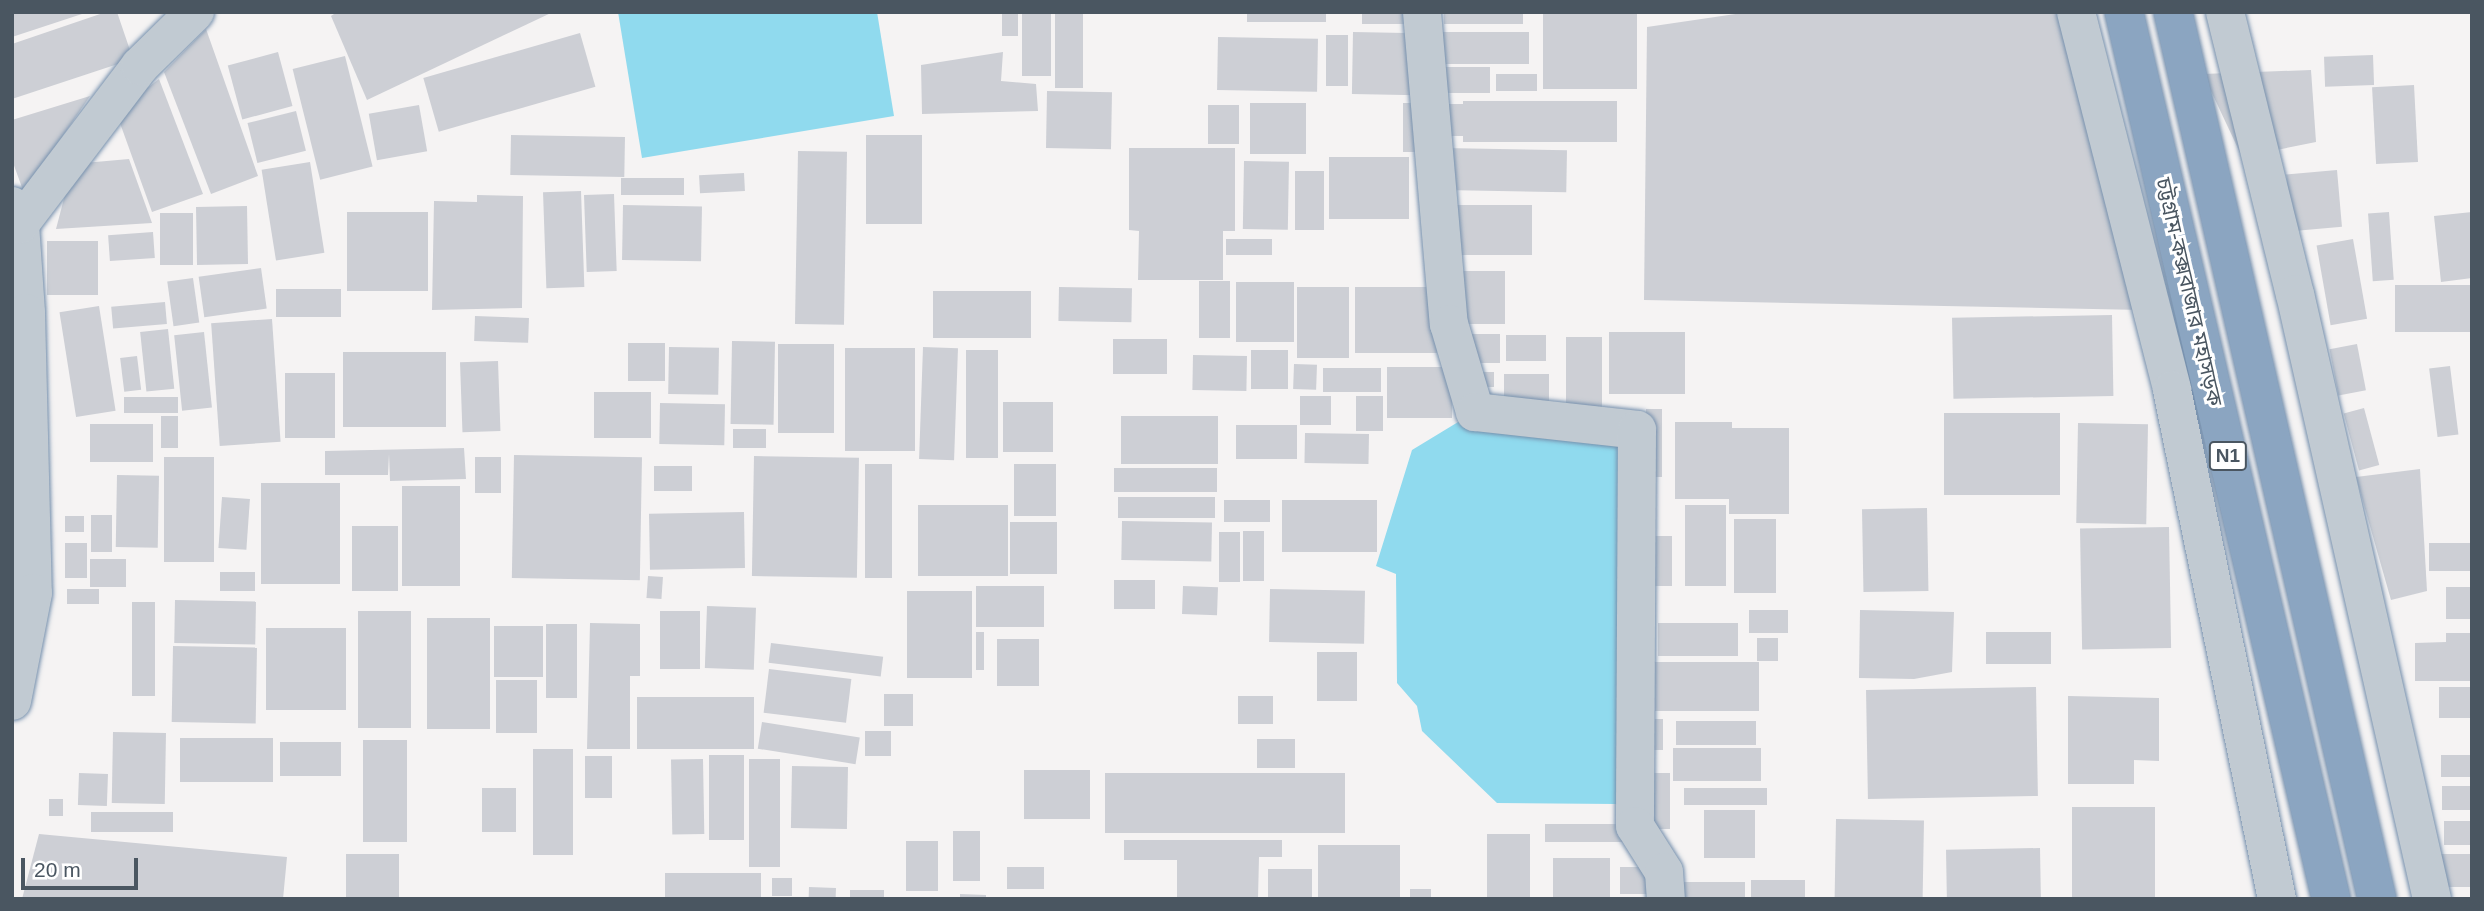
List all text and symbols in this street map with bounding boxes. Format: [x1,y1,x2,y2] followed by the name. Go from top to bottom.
[2150,175,2228,409] street label: চট্টগ্রাম-কক্সবাজার মহাসড়ক
[2209,440,2247,471] road number: N1
[24,844,142,888] scale bar
[34,858,81,881] text: 20 m

